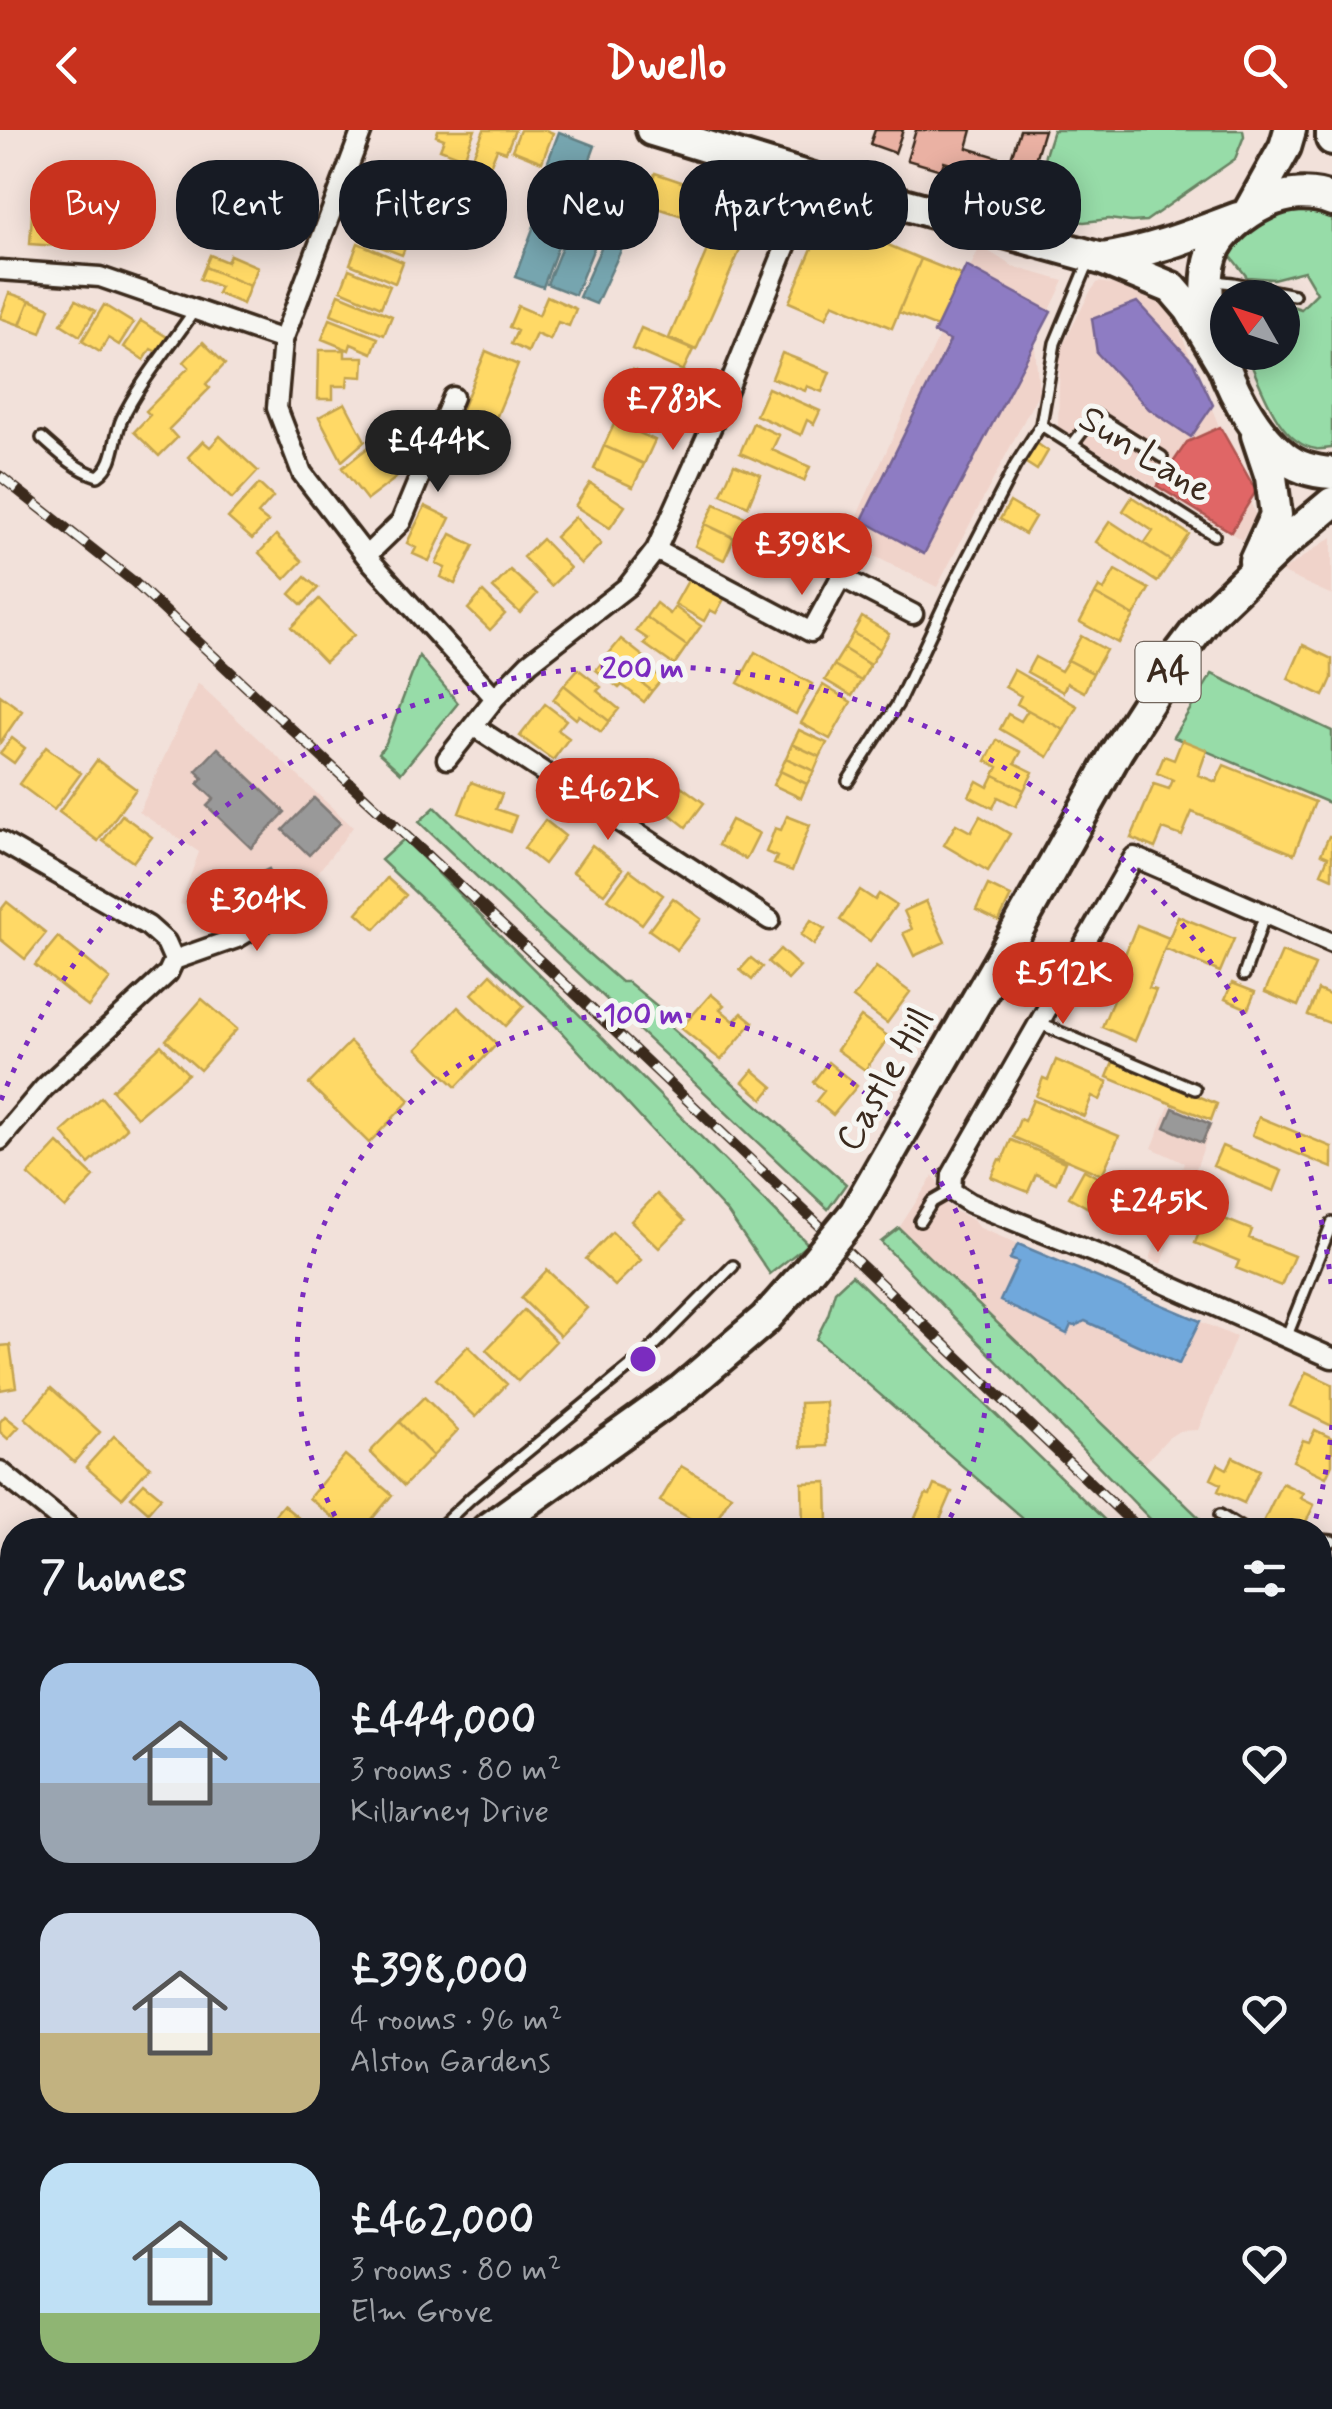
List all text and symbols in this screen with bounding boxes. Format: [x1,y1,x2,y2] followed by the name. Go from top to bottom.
[606,36,726,95] text: Dwello
[40,38,95,93] icon: back
[1237,38,1292,93] icon: search
[30,160,156,250] chip: Buy
[176,160,319,250] chip: Rent
[339,160,507,250] chip: Filters
[527,160,659,250] chip: New
[679,160,908,250] chip: Apartment
[928,160,1081,250] chip: House
[1210,280,1300,370] north arrow
[1210,280,1300,370] map controls
[603,368,743,453] pin: £783K
[625,379,721,421] text: £783K
[1069,395,1221,515] street label: Sun Lane
[368,410,508,495] pin: £444K
[387,421,489,463] text: £444K
[732,513,872,598] pin: £398K
[754,524,850,566] text: £398K
[1136,642,1200,702] road number: A4
[602,650,684,689] text: 200 m
[538,758,678,843] pin: £462K
[558,769,658,811] text: £462K
[187,869,327,954] pin: £304K
[209,880,305,922] text: £304K
[993,942,1133,1027] pin: £512K
[1014,953,1112,995] text: £512K
[603,996,683,1035] text: 100 m
[825,999,947,1161] street label: Castle Hill
[1088,1170,1228,1255] pin: £245K
[1109,1181,1207,1223] text: £245K
[625,1341,661,1377] centre of rings
[40,1551,187,1606] text: 7 homes
[1237,1551,1292,1606] icon: filters
[350,1694,536,1749] text: £444,000
[120,1703,240,1823] icon: home
[1237,1736,1292,1791] icon: heart
[350,1749,561,1791] text: 3 rooms · 80 m²
[350,1791,549,1833] text: Killarney Drive
[350,1944,528,1999] text: £398,000
[120,1953,240,2073] icon: home
[1237,1986,1292,2041] icon: heart
[350,1999,563,2041] text: 4 rooms · 96 m²
[350,2041,551,2083] text: Alston Gardens
[350,2194,534,2249] text: £462,000
[120,2203,240,2323] icon: home
[1237,2236,1292,2291] icon: heart
[350,2249,561,2291] text: 3 rooms · 80 m²
[350,2291,493,2333] text: Elm Grove

